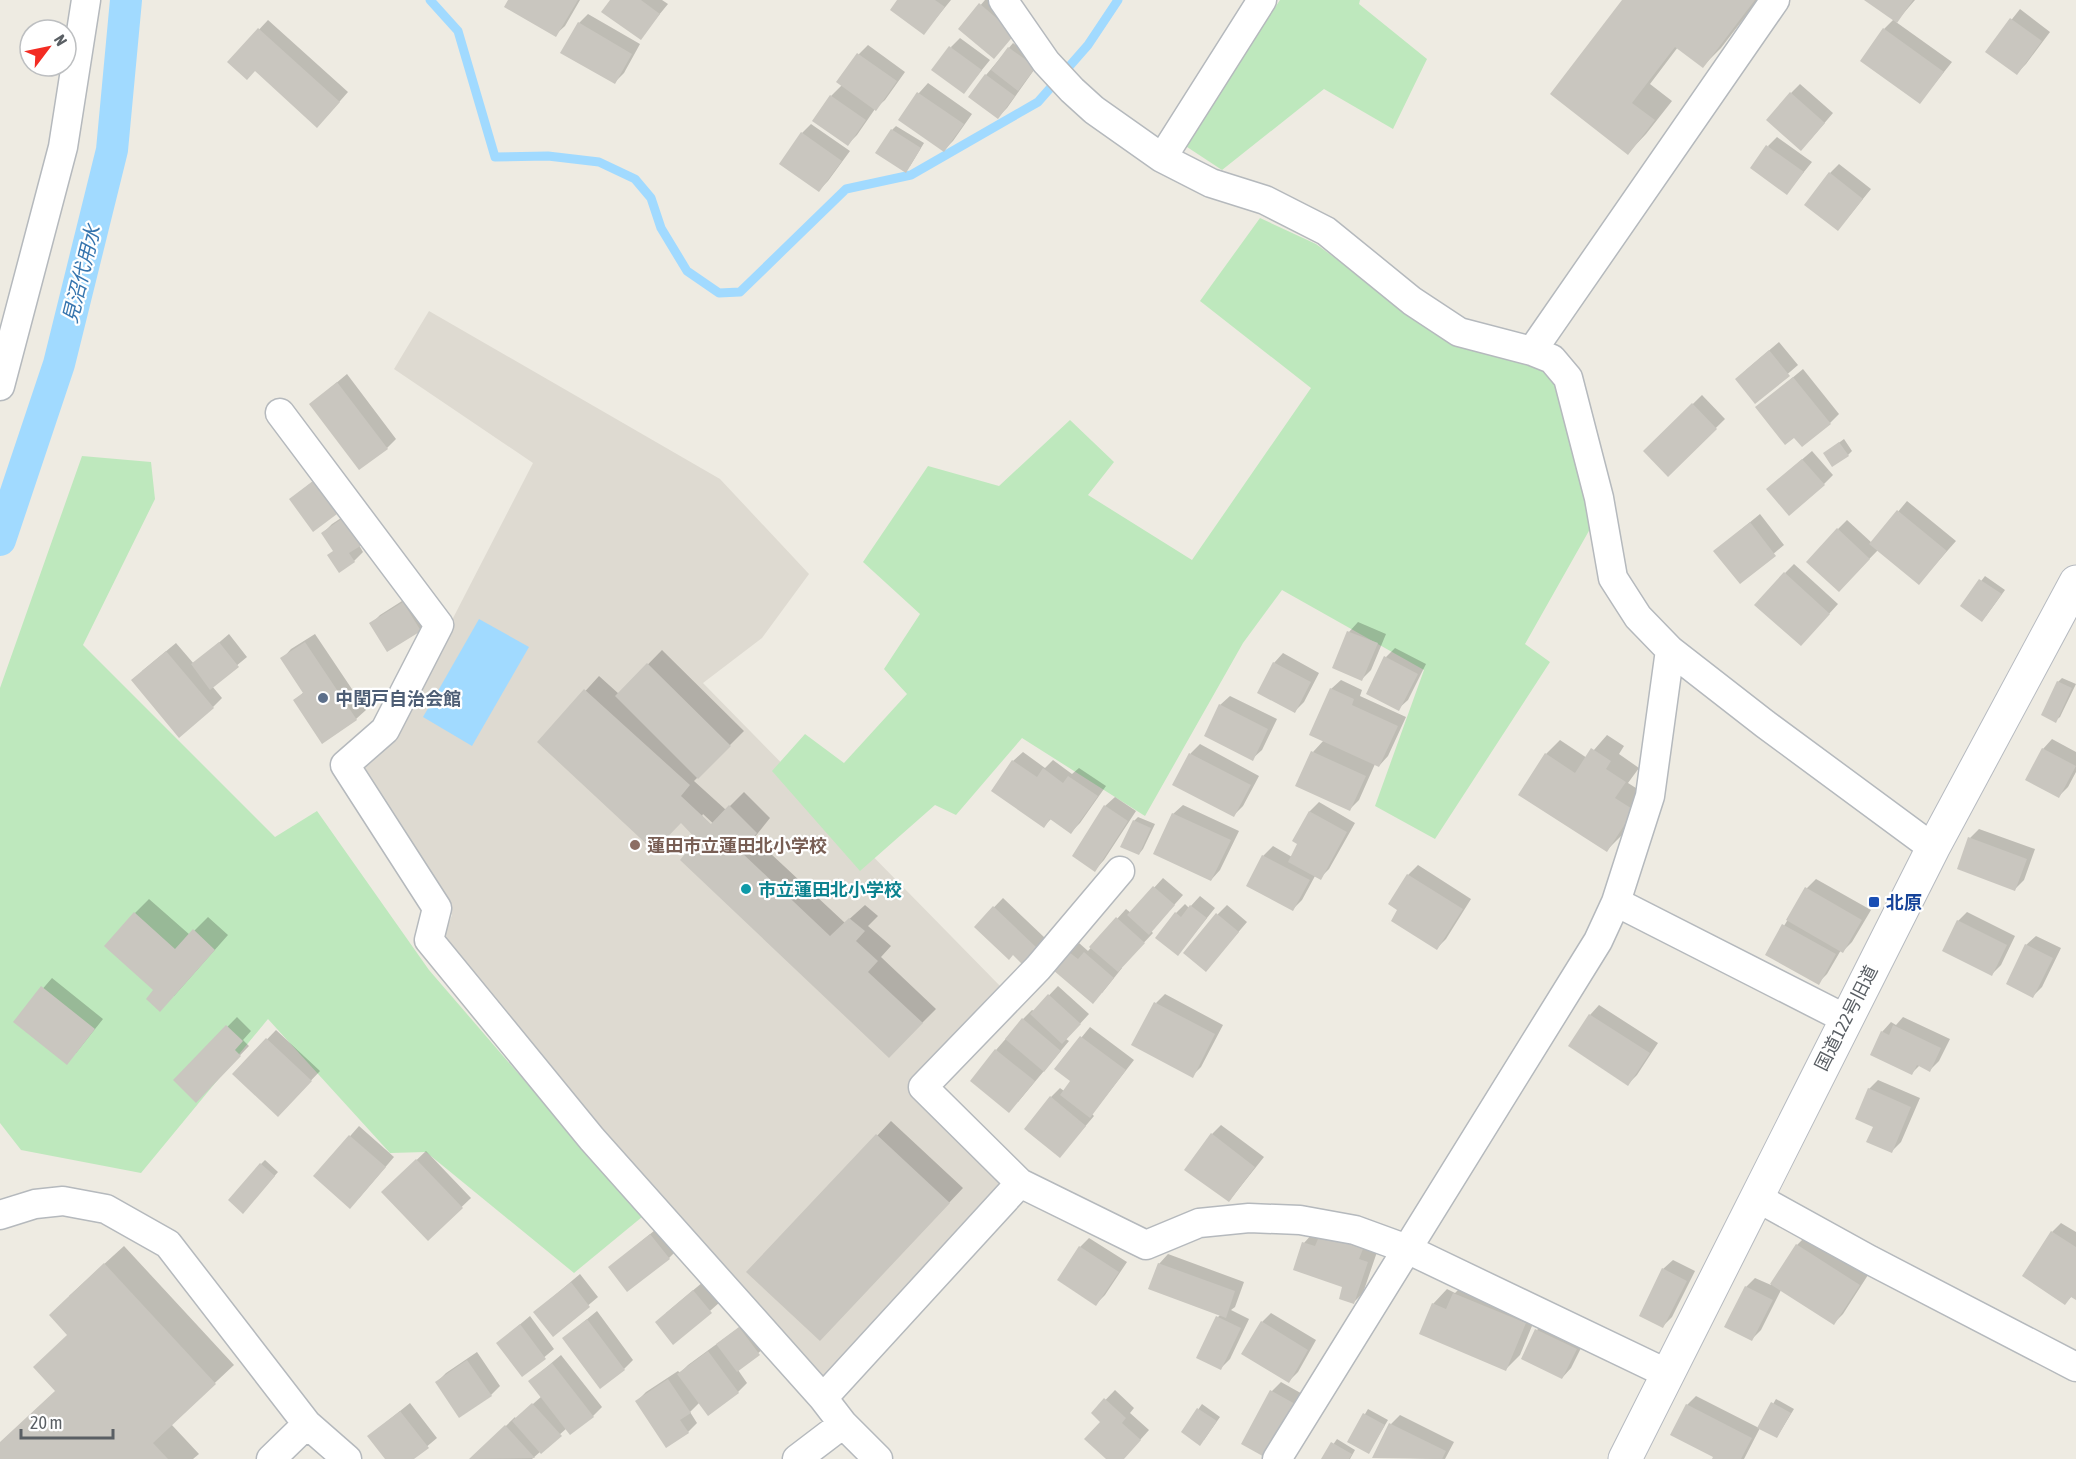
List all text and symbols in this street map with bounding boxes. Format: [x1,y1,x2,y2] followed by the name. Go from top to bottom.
[18,18,78,78] north arrow
[51,31,71,49] text: N
[58,221,105,325] water label: 見沼代用水
[335,688,461,709] place label: 中閏戸自治会館
[316,691,330,705] marker: 中閏戸自治会館
[647,835,827,856] place label: 蓮田市立蓮田北小学校
[628,838,642,852] marker: 蓮田市立蓮田北小学校
[758,879,902,900] place label: 市立蓮田北小学校
[739,882,753,896] marker: 市立蓮田北小学校
[1886,892,1922,913] place label: 北原
[1867,895,1881,909] marker: 北原
[1810,962,1882,1074] street label: 国道122号旧道
[21,1402,112,1440] scale bar
[30,1412,62,1433] text: 20 m

